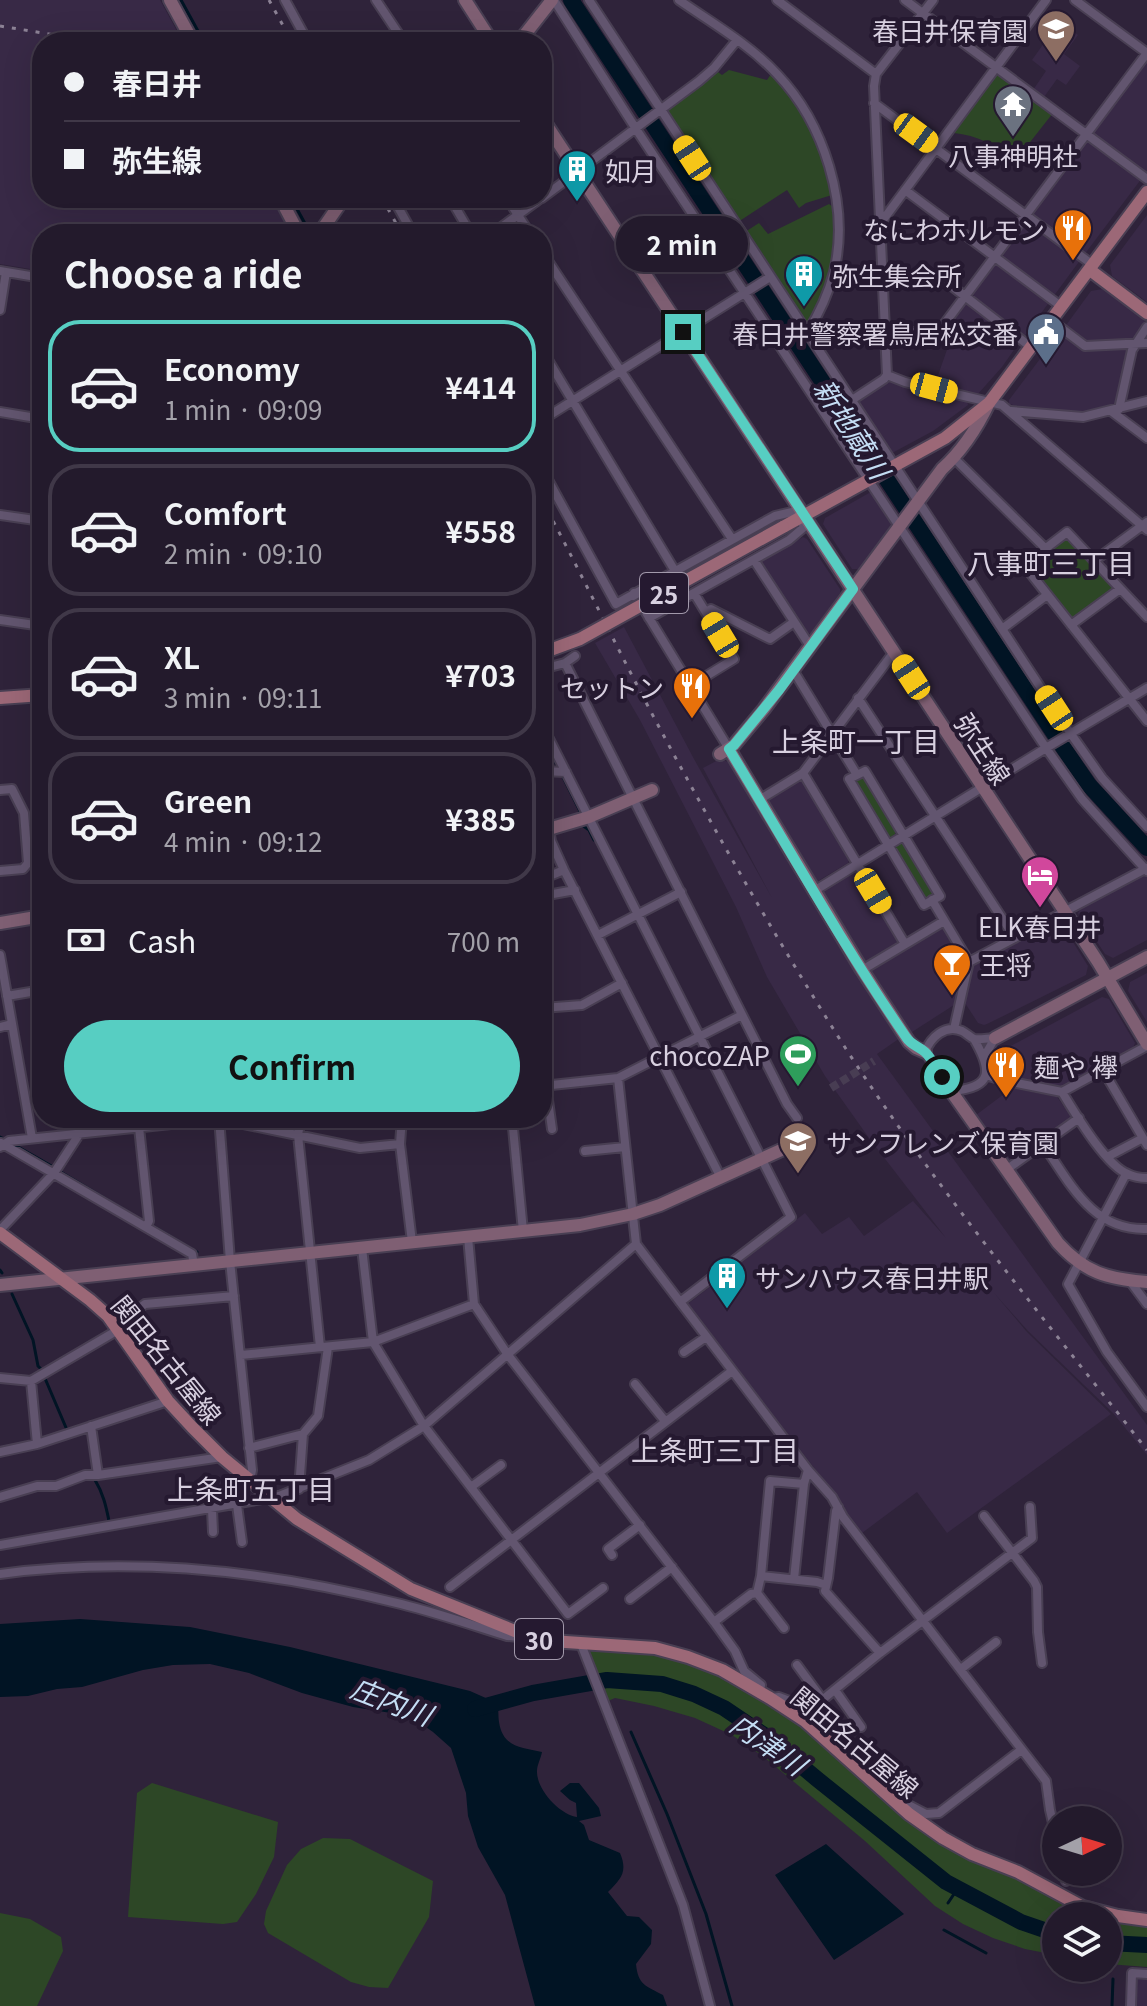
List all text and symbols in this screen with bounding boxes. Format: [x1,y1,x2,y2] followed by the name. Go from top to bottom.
[1035,8,1077,63] school or university icon: 春日井保育園
[872,11,1028,48] place label: 春日井保育園
[112,60,202,104] text: 春日井
[992,83,1034,138] temple icon: 八事神明社
[890,109,942,157] car
[669,131,715,185] car
[948,136,1078,173] place label: 八事神明社
[112,137,202,181] text: 弥生線
[556,148,598,203] building icon: 如月
[605,151,657,188] place label: 如月
[1052,207,1094,262] restaurant icon: なにわホルモン
[863,210,1045,247] place label: なにわホルモン
[617,216,749,272] callout: 2 min
[647,225,717,262] text: 2 min
[64,246,303,298] text: Choose a ride
[783,253,825,308] building icon: 弥生集会所
[832,256,962,293] place label: 弥生集会所
[1025,311,1067,366] public building icon: 春日井警察署鳥居松交番
[665,314,701,350] route end
[732,314,1018,351] place label: 春日井警察署鳥居松交番
[164,346,300,390] text: Economy
[68,350,140,422] icon: car
[445,364,516,408] text: ¥414
[806,370,902,488] water label: 新地蔵川
[908,370,960,406] car
[164,390,323,427] text: 1 min · 09:09
[164,490,287,534] text: Comfort
[68,494,140,566] icon: car
[445,508,516,552] text: ¥558
[164,534,323,571] text: 2 min · 09:10
[967,542,1135,582] district label: 八事町三丁目
[640,573,688,613] road number: 25
[697,608,743,662] car
[164,634,200,678] text: XL
[68,638,140,710] icon: car
[888,650,934,704] car
[445,652,516,696] text: ¥703
[671,665,713,720] restaurant icon: セットン
[560,668,664,705] place label: セットン
[164,678,323,715] text: 3 min · 09:11
[1031,681,1077,735] car
[947,705,1021,791] street label: 弥生線
[772,720,940,760] district label: 上条町一丁目
[164,778,252,822] text: Green
[68,782,140,854] icon: car
[445,796,516,840] text: ¥385
[164,822,323,859] text: 4 min · 09:12
[1019,854,1061,909] hotel icon: ELK春日井
[850,864,896,918] car
[978,907,1102,944] place label: ELK春日井
[64,918,108,962] icon: cash
[128,918,196,962] text: Cash
[447,922,520,959] text: 700 m
[931,942,973,997] bar icon: 王将
[980,945,1032,982] place label: 王将
[64,1020,520,1112] button: Confirm
[777,1033,819,1088] sports icon: chocoZAP
[649,1036,770,1073] place label: chocoZAP
[985,1044,1027,1099] restaurant icon: 麺や 襷
[1034,1047,1118,1084] place label: 麺や 襷
[924,1059,960,1095] route start
[777,1120,819,1175] school or university icon: サンフレンズ保育園
[826,1123,1059,1160] place label: サンフレンズ保育園
[706,1255,748,1310] building icon: サンハウス春日井駅
[755,1258,989,1295] place label: サンハウス春日井駅
[105,1287,231,1431] street label: 関田名古屋線
[631,1429,799,1469] district label: 上条町三丁目
[167,1468,335,1508] district label: 上条町五丁目
[515,1619,563,1659] road number: 30
[346,1666,441,1735] water label: 庄内川
[784,1677,928,1805] street label: 関田名古屋線
[723,1703,817,1785] water label: 内津川
[1042,1806,1122,1886] north arrow
[1042,1806,1122,1982] map controls
[1042,1902,1122,1982] button: layers

